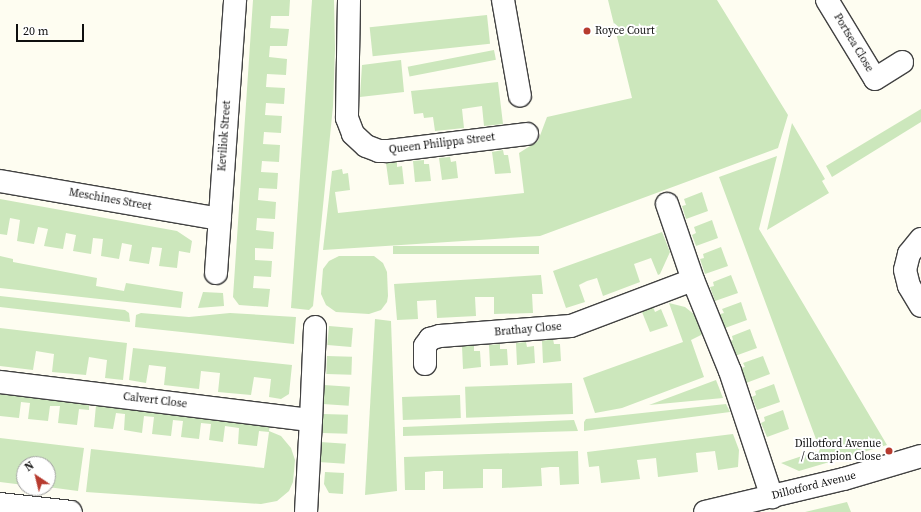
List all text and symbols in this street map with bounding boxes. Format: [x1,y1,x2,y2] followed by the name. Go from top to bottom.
[830,11,876,75] street label: Portsea Close
[18,16,86,42] scale bar
[23,23,49,39] text: 20 m
[595,24,655,38] place label: Royce Court
[582,26,592,36] marker: Royce Court
[216,100,234,172] street label: Keviliok Street
[388,131,496,157] street label: Queen Philippa Street
[68,186,152,214] street label: Meschines Street
[494,320,562,340] street label: Brathay Close
[122,391,188,411] street label: Calvert Close
[795,438,881,464] place label: Dillotford Avenue / Campion Close
[884,446,894,456] marker: Dillotford Avenue / Campion Close
[16,456,56,496] north arrow
[22,458,37,475] text: N
[771,469,857,503] street label: Dillotford Avenue

